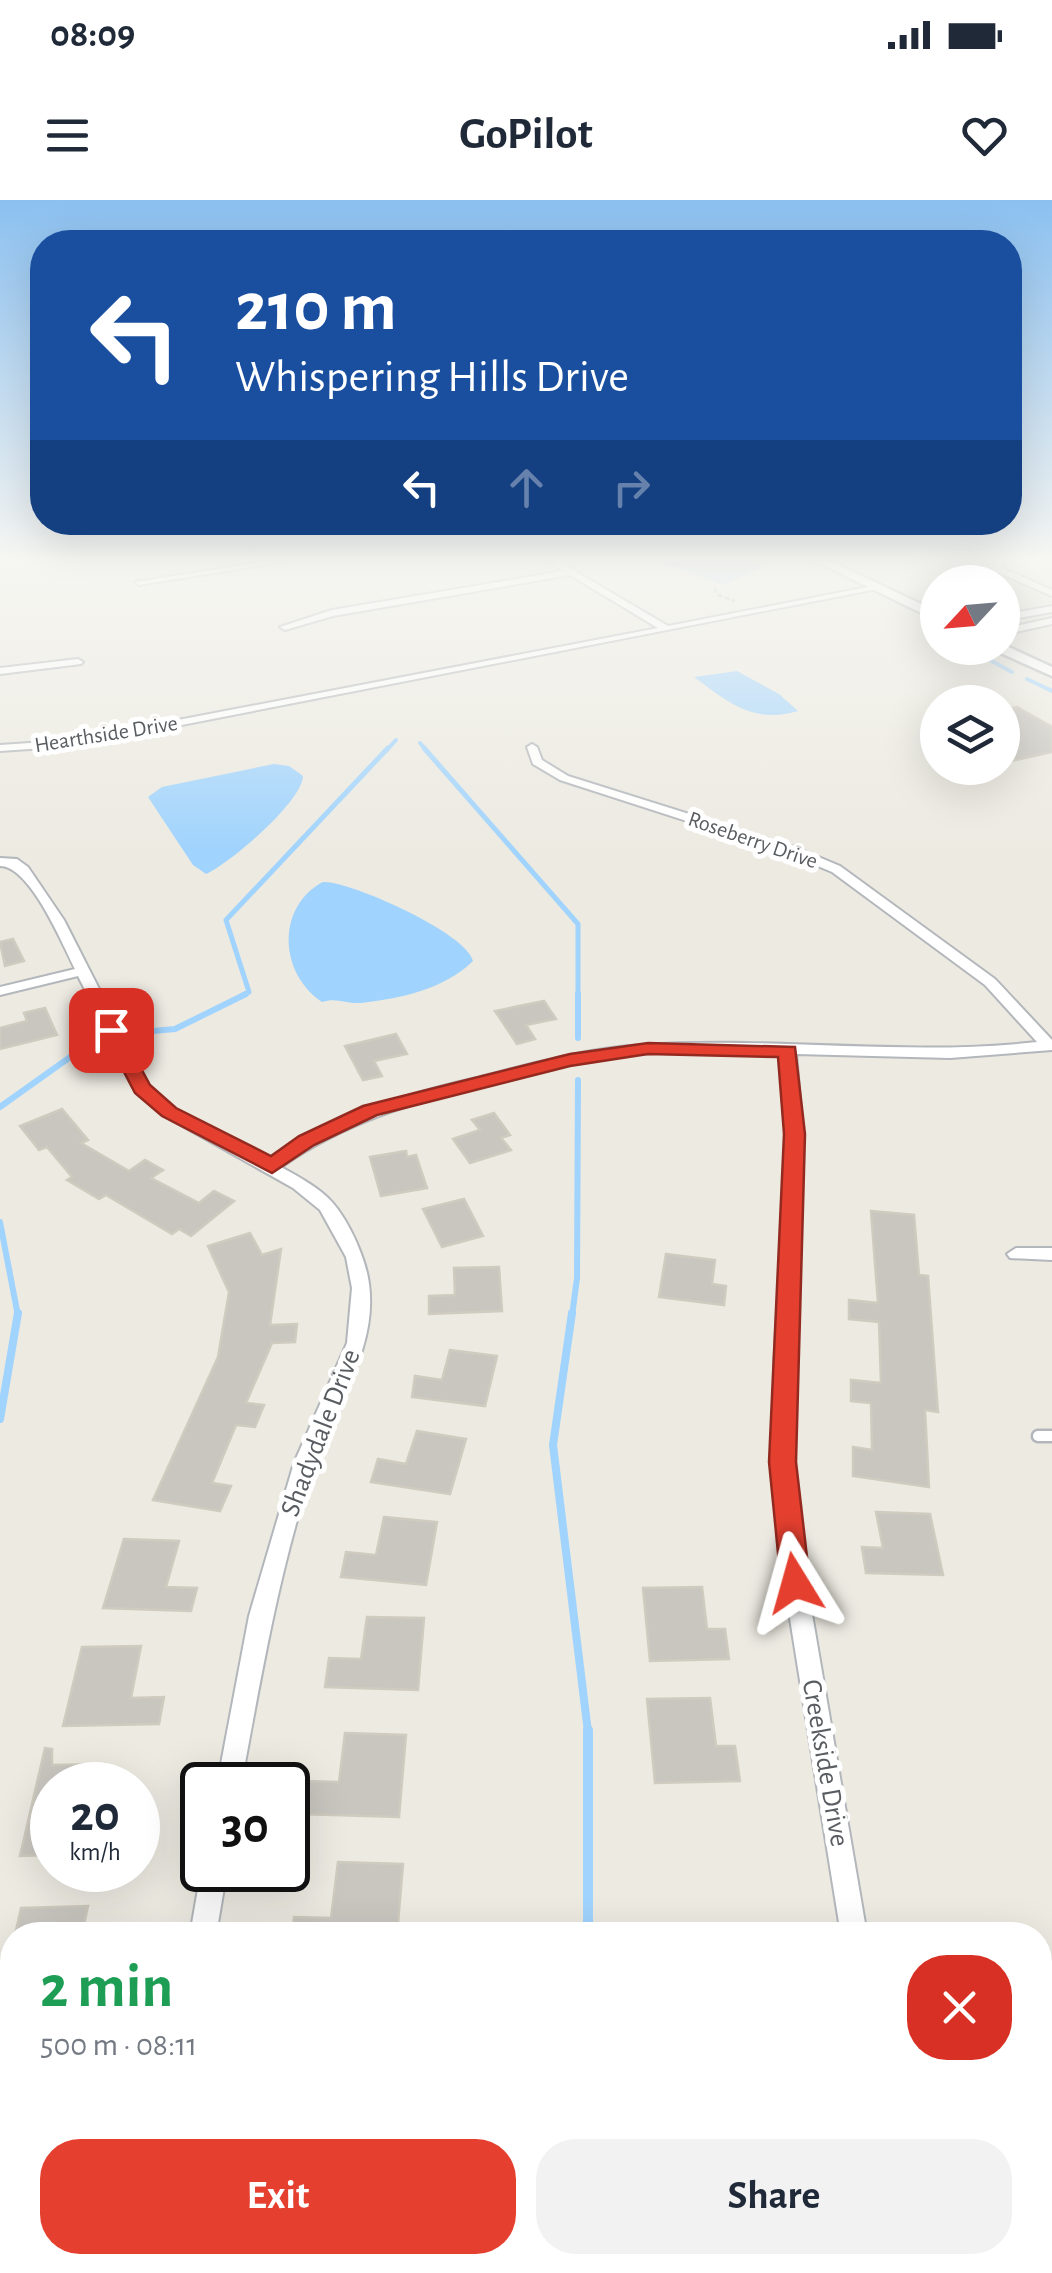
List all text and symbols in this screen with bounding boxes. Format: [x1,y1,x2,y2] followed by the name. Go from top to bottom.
[50,16,135,54] text: 08:09
[40,108,95,163] icon: menu
[957,108,1012,163] icon: heart
[459,112,593,157] text: GoPilot
[70,270,200,400] icon: left
[235,273,397,343] text: 210 m
[235,355,629,400] text: Whispering Hills Drive
[394,460,449,515] icon: left
[499,460,554,515] icon: ahead
[604,460,659,515] icon: right
[920,565,1020,665] north arrow
[920,565,1020,785] map controls
[920,685,1020,785] button: layers
[33,712,179,756] street label: Hearthside Drive
[685,808,821,872] street label: Roseberry Drive
[69,988,154,1073] pin
[84,1003,139,1058] icon: arrive
[276,1346,366,1520] street label: Shadydale Drive
[743,1531,847,1635] position arrow
[797,1677,853,1849] street label: Creekside Drive
[180,1762,310,1892] speed limit sign: 30
[70,1790,120,1840] text: 20
[69,1840,121,1865] text: km/h
[907,1955,1012,2060] button: close
[40,1958,173,2018] text: 2 min
[40,2029,197,2061] text: 500 m · 08:11
[40,2139,516,2254] button: Exit
[536,2139,1012,2254] button: Share

